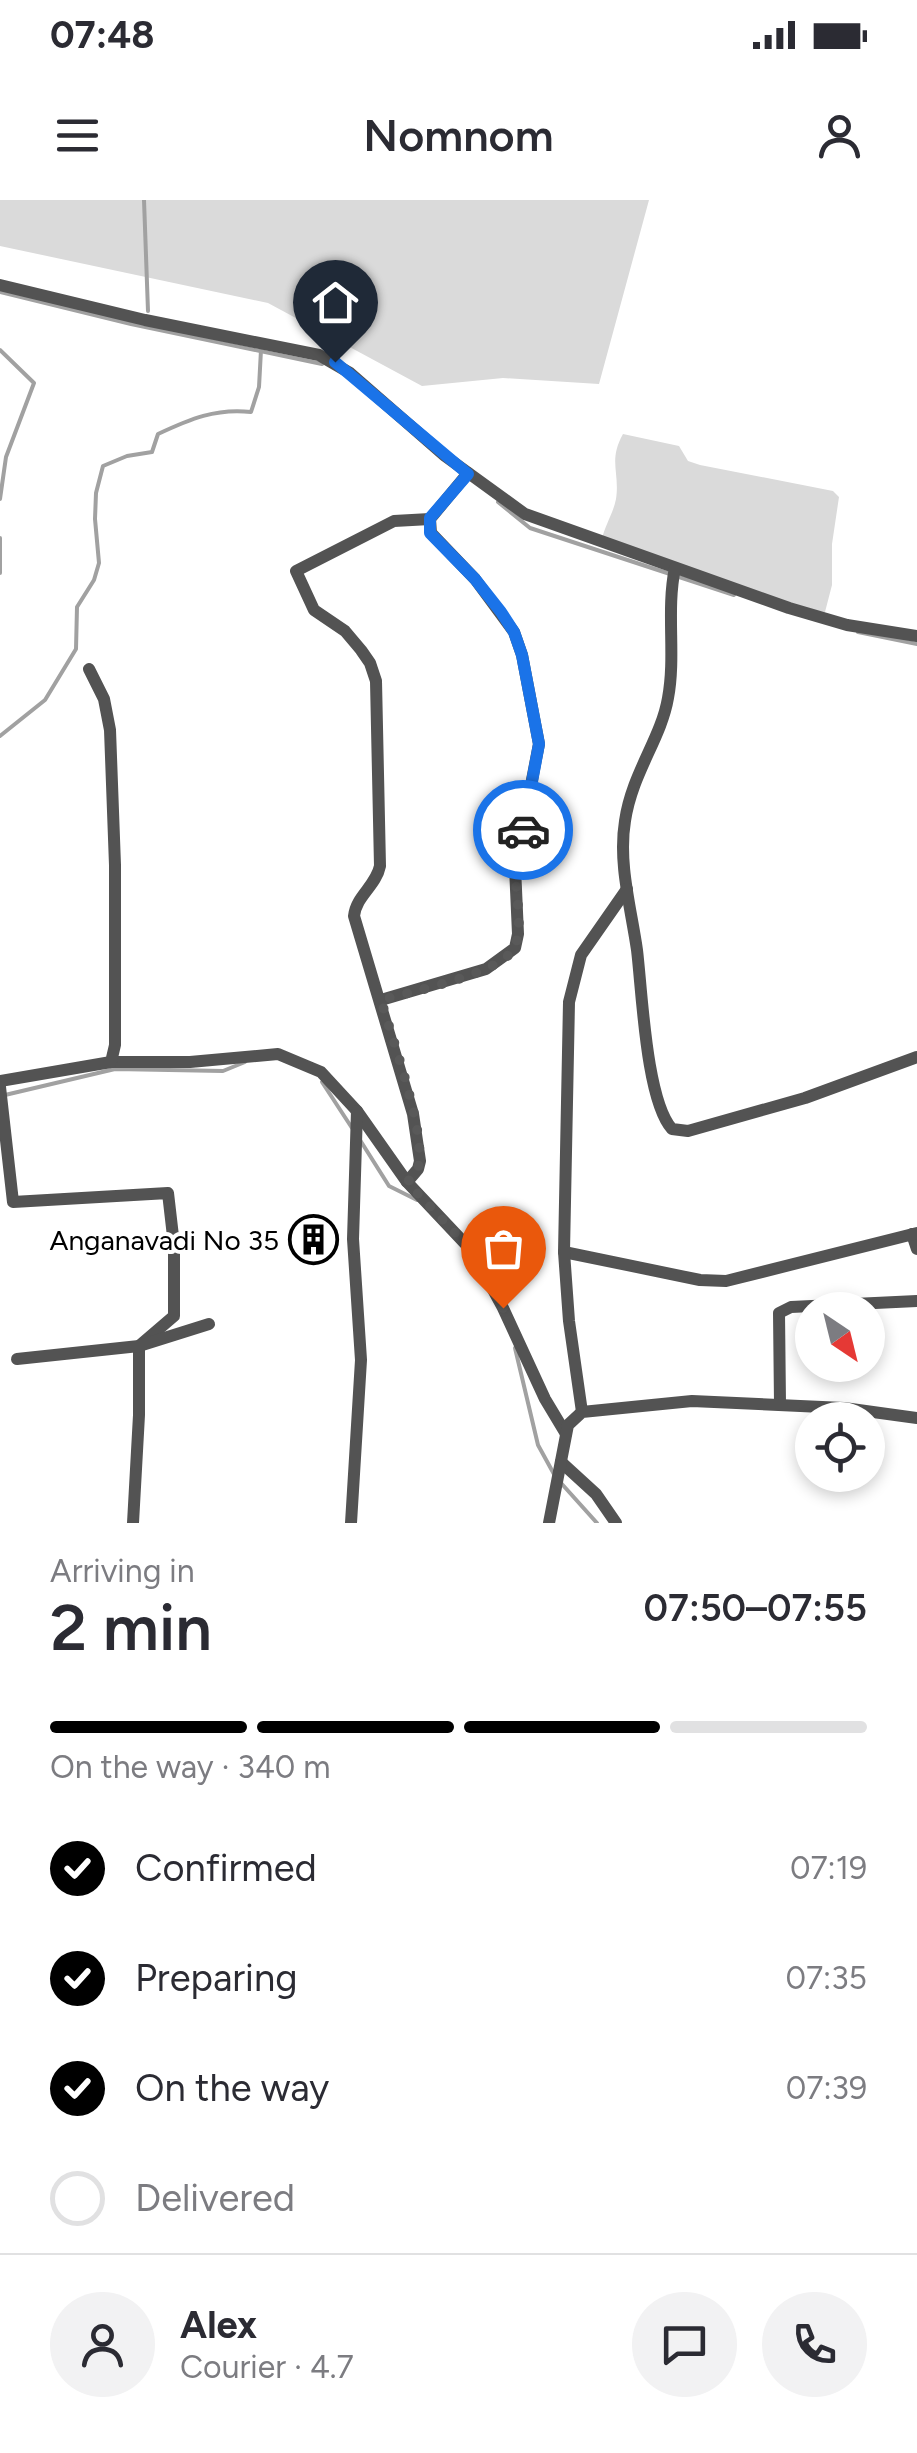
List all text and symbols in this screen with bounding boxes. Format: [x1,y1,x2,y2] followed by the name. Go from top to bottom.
[50,12,155,58] text: 07:48
[50,108,105,163] icon: menu
[363,108,554,162] text: Nomnom
[812,108,867,163] icon: person
[293,260,378,363] pin
[308,275,363,330] icon: home
[473,780,573,880] courier
[496,803,551,858] icon: car
[461,1206,546,1309] pin
[288,1214,340,1266] building icon: Anganavadi No 35
[476,1221,531,1276] icon: bag
[50,1223,279,1257] place label: Anganavadi No 35
[795,1292,885,1382] north arrow
[795,1292,885,1492] map controls
[795,1402,885,1492] button: locate
[50,1552,195,1590] text: Arriving in
[644,1585,867,1631] text: 07:50–07:55
[50,1588,212,1666] text: 2 min
[50,1748,330,1786] text: On the way · 340 m
[50,1841,105,1896] icon: check
[135,1845,317,1891] text: Confirmed
[790,1849,867,1887] text: 07:19
[50,1951,105,2006] icon: check
[135,1955,297,2001] text: Preparing
[785,1959,867,1997] text: 07:35
[50,2061,105,2116] icon: check
[135,2065,329,2111] text: On the way
[786,2069,867,2107] text: 07:39
[135,2175,295,2221] text: Delivered
[50,2292,155,2397] button: person
[632,2292,737,2397] button: chat
[762,2292,867,2397] button: phone
[180,2302,257,2348] text: Alex
[180,2348,354,2386] text: Courier · 4.7

